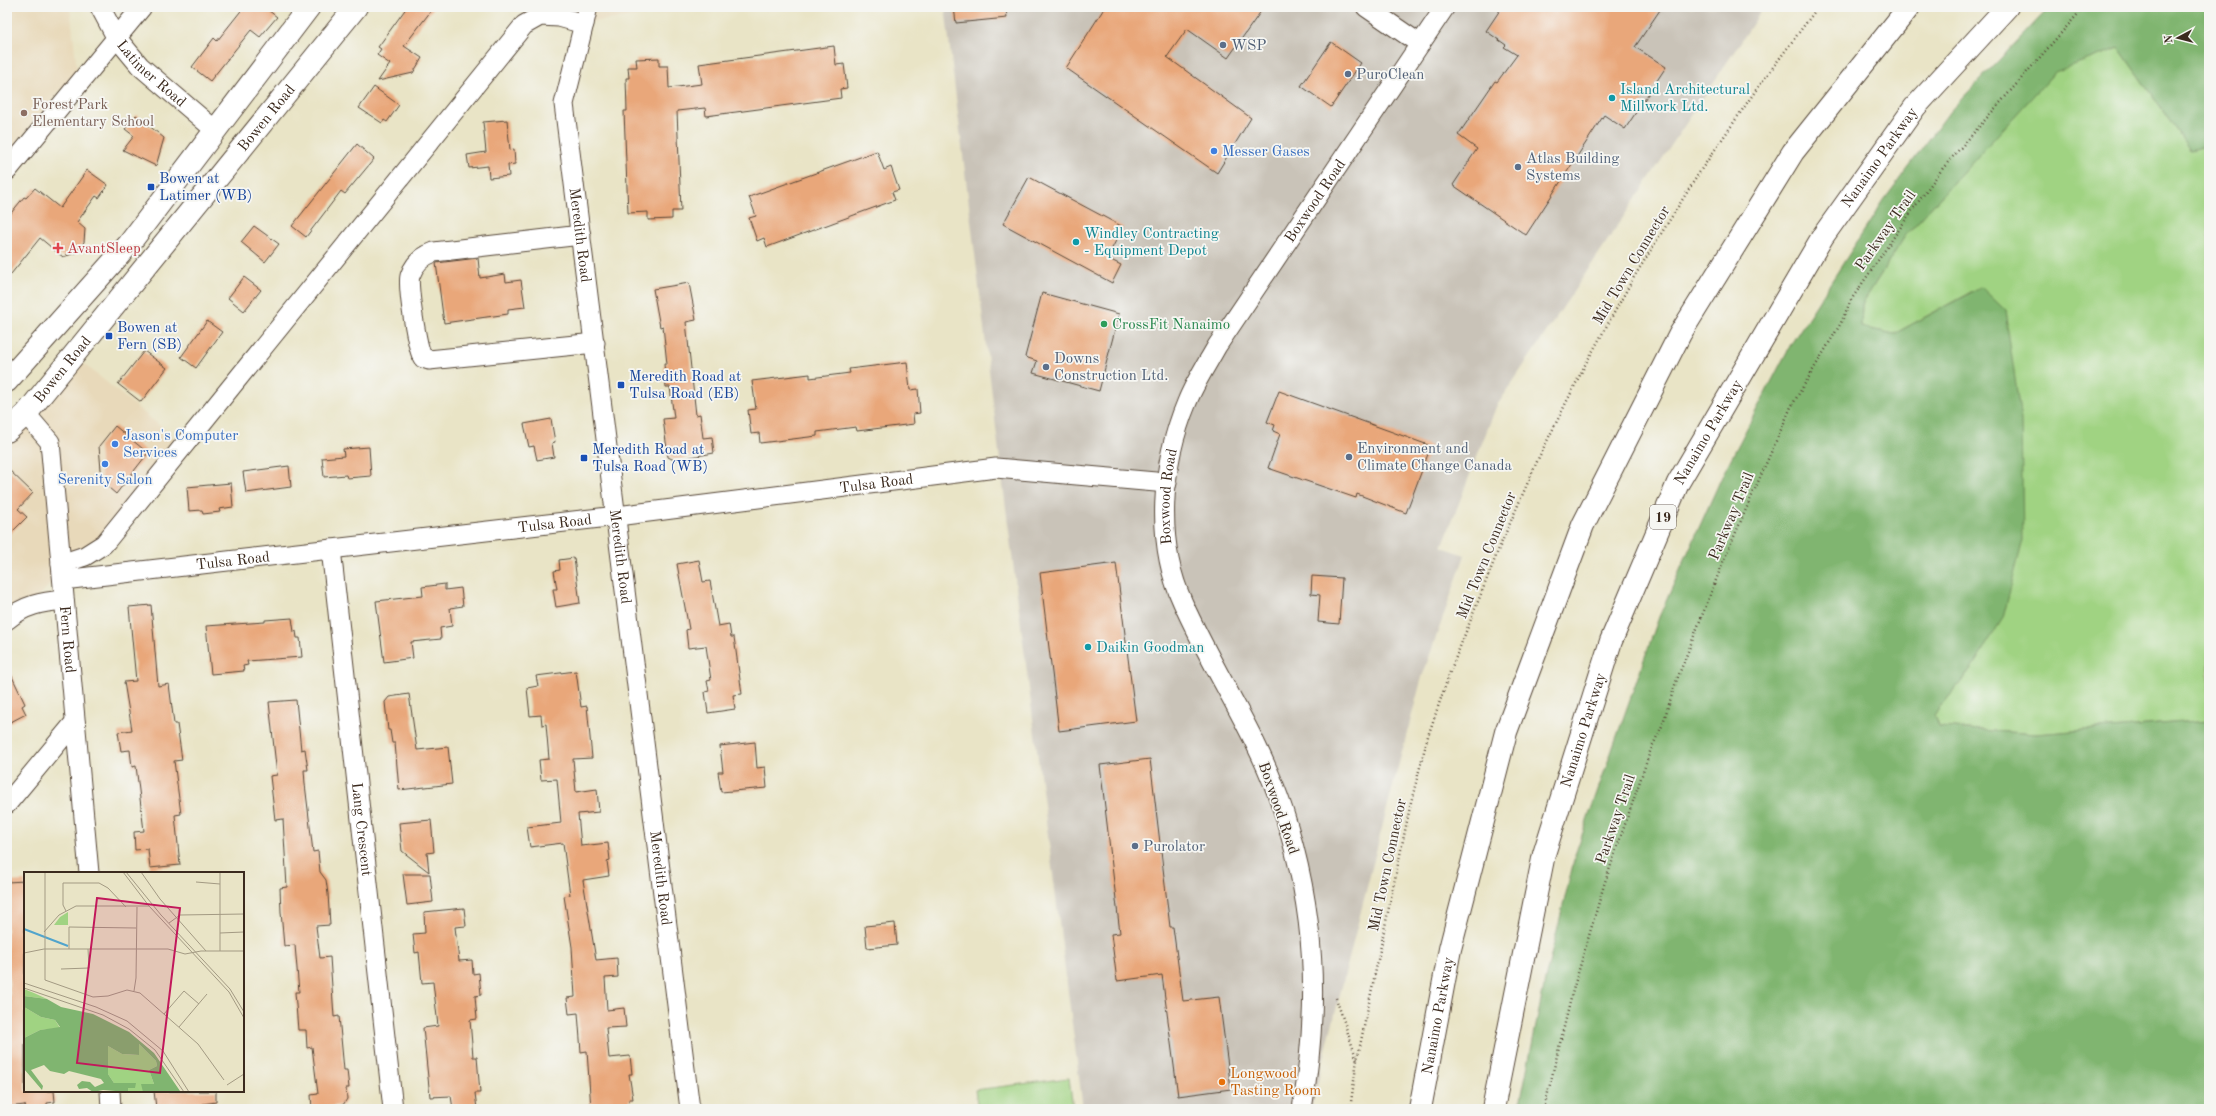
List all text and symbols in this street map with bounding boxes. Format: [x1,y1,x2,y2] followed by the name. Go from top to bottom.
[2158,18,2198,58] north arrow
[2164,34,2176,44] text: N
[113,38,188,111] street label: Latimer Road
[1231,39,1267,54] place label: WSP
[1218,40,1228,50] marker: WSP
[1356,68,1424,83] place label: PuroClean
[1343,69,1353,79] marker: PuroClean
[236,82,299,155] street label: Bowen Road
[1620,83,1750,115] place label: Island Architectural Millwork Ltd.
[1607,93,1617,103] marker: Island Architectural Millwork Ltd.
[32,98,154,130] place label: Forest Park Elementary School
[1840,105,1921,211] street label: Nanaimo Parkway
[19,108,29,118] marker: Forest Park Elementary School
[1222,145,1310,160] place label: Messer Gases
[1209,146,1219,156] marker: Messer Gases
[1526,152,1619,184] place label: Atlas Building Systems
[1283,157,1349,246] street label: Boxwood Road
[1513,162,1523,172] marker: Atlas Building Systems
[159,172,252,204] place label: Bowen at Latimer (WB)
[146,182,156,192] marker: Bowen at Latimer (WB)
[566,187,592,284] street label: Meredith Road
[1853,188,1919,274] street label: Parkway Trail
[1591,204,1674,328] street label: Mid Town Connector
[1084,227,1219,259] place label: Windley Contracting - Equipment Depot
[1071,237,1081,247] marker: Windley Contracting - Equipment Depot
[52,242,64,254] marker: AvantSleep
[67,242,141,257] place label: AvantSleep
[1112,318,1230,333] place label: CrossFit Nanaimo
[1099,319,1109,329] marker: CrossFit Nanaimo
[117,321,182,353] place label: Bowen at Fern (SB)
[104,331,114,341] marker: Bowen at Fern (SB)
[32,334,95,407] street label: Bowen Road
[1054,352,1168,384] place label: Downs Construction Ltd.
[1041,362,1051,372] marker: Downs Construction Ltd.
[629,370,741,402] place label: Meredith Road at Tulsa Road (EB)
[1672,378,1746,488] street label: Nanaimo Parkway
[616,380,626,390] marker: Meredith Road at Tulsa Road (EB)
[123,429,238,461] place label: Jason's Computer Services
[110,439,120,449] marker: Jason's Computer Services
[1357,442,1513,474] place label: Environment and Climate Change Canada
[592,443,708,475] place label: Meredith Road at Tulsa Road (WB)
[1159,447,1181,545] street label: Boxwood Road
[1344,452,1354,462] marker: Environment and Climate Change Canada
[579,453,589,463] marker: Meredith Road at Tulsa Road (WB)
[100,459,110,469] marker: Serenity Salon
[1707,470,1758,563] street label: Parkway Trail
[57,473,153,488] place label: Serenity Salon
[839,473,914,497] street label: Tulsa Road
[1455,490,1520,621] street label: Mid Town Connector
[1650,505,1676,529] road number: 19
[606,508,633,605] street label: Meredith Road
[517,513,593,536] street label: Tulsa Road
[195,550,271,574] street label: Tulsa Road
[56,605,77,674] street label: Fern Road
[1096,641,1204,656] place label: Daikin Goodman
[1083,642,1093,652] marker: Daikin Goodman
[1559,671,1610,790] street label: Nanaimo Parkway
[1255,760,1300,857] street label: Boxwood Road
[1594,773,1639,866] street label: Parkway Trail
[348,782,373,877] street label: Lang Crescent
[1367,798,1410,933] street label: Mid Town Connector
[646,830,673,927] street label: Meredith Road
[1143,840,1205,855] place label: Purolator
[1130,841,1140,851] marker: Purolator
[24,872,244,1092] inset map
[1421,956,1457,1076] street label: Nanaimo Parkway
[1230,1067,1321,1099] place label: Longwood Tasting Room
[1217,1077,1227,1087] marker: Longwood Tasting Room

